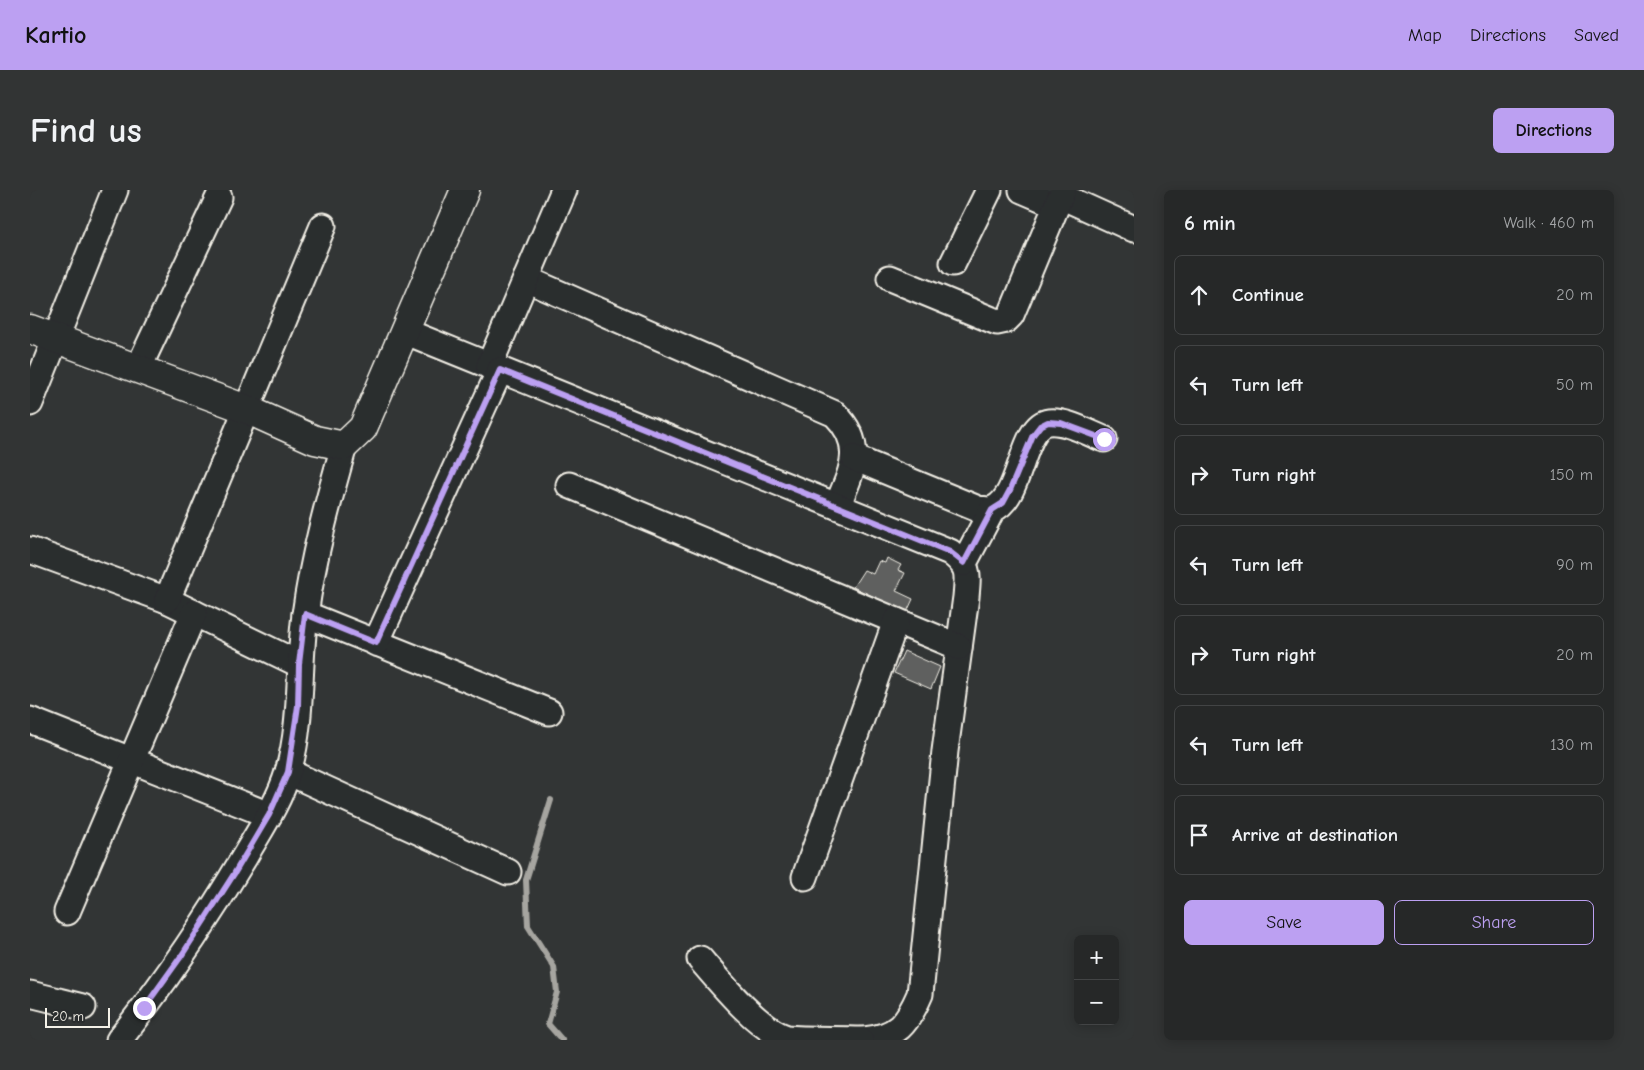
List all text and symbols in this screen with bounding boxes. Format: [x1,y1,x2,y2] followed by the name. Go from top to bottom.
[25,21,87,49] text: Kartio
[1408,25,1442,46] text: Map
[1470,25,1546,46] text: Directions
[1574,25,1619,46] text: Saved
[1493,108,1614,153] button: Directions
[30,110,142,151] text: Find us
[1184,211,1236,235] text: 6 min
[1503,214,1594,232] text: Walk · 460 m
[1185,281,1213,309] icon: ahead
[1232,284,1304,306] text: Continue
[1556,286,1593,304] text: 20 m
[1185,371,1213,399] icon: left
[1232,374,1303,396] text: Turn left
[1556,376,1593,394] text: 50 m
[1093,428,1116,451] route start
[1185,461,1213,489] icon: right
[1232,464,1316,486] text: Turn right
[1550,466,1593,484] text: 150 m
[1185,551,1213,579] icon: left
[1232,554,1303,576] text: Turn left
[1556,556,1593,574] text: 90 m
[1185,641,1213,669] icon: right
[1232,644,1316,666] text: Turn right
[1556,646,1593,664] text: 20 m
[1185,731,1213,759] icon: left
[1232,734,1303,756] text: Turn left
[1550,736,1593,754] text: 130 m
[1185,821,1213,849] icon: arrive
[1232,824,1398,846] text: Arrive at destination
[1184,900,1384,945] button: Save
[1394,900,1594,945] button: Share
[1074,935,1119,1025] map controls
[1074,935,1119,980] button: +
[1074,980,1119,1025] button: −
[133,997,156,1020] route end
[45,1005,110,1028] scale bar
[52,1008,84,1025] text: 20 m

